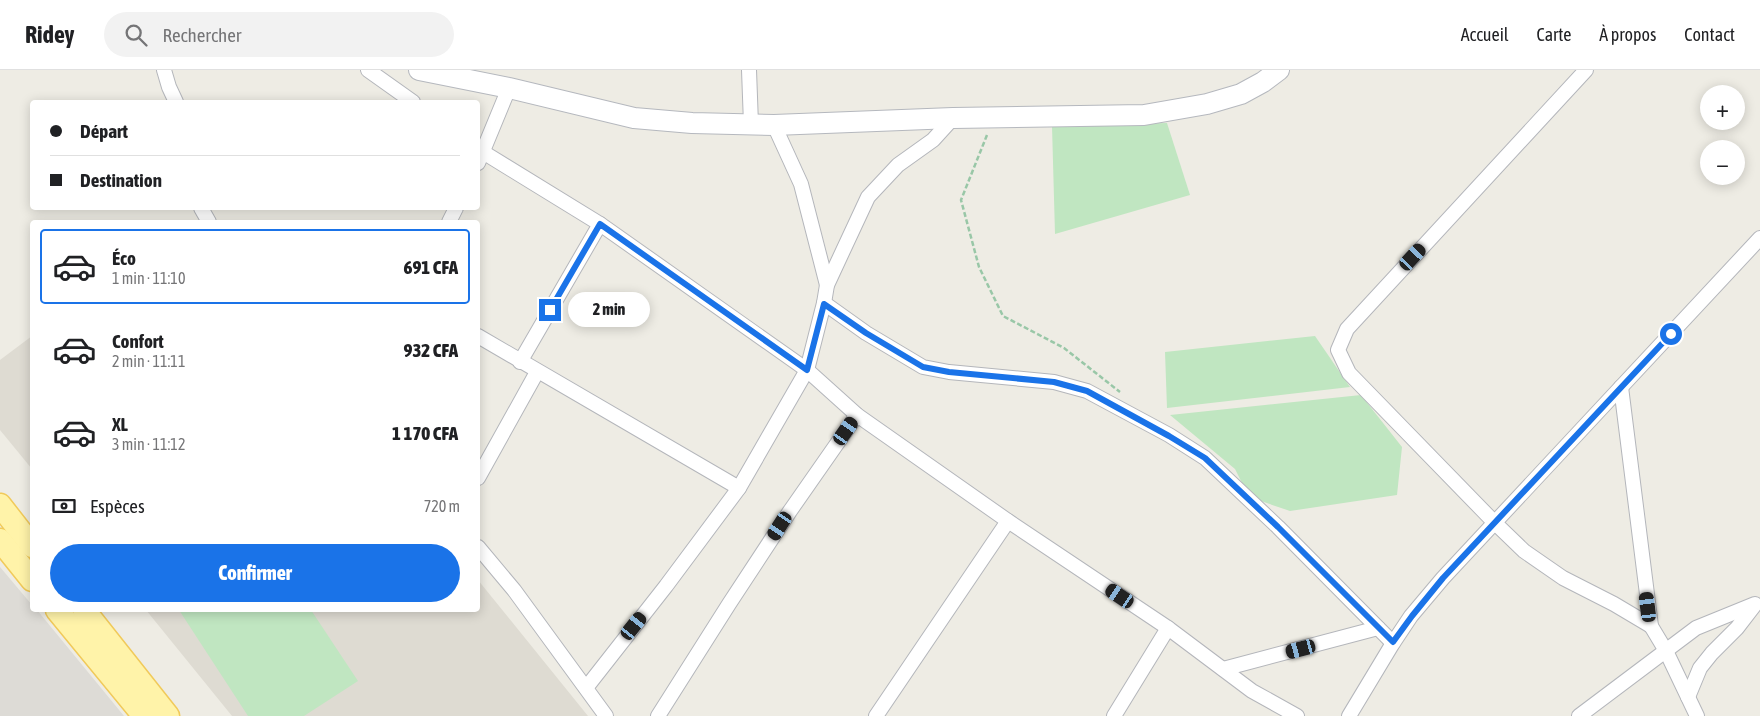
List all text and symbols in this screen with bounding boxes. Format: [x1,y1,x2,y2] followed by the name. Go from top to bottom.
[104,12,454,57] search box
[25,21,74,48] text: Ridey
[122,21,150,49] icon: search
[162,24,241,46] text: Rechercher
[1461,24,1509,45] text: Accueil
[1537,24,1571,45] text: Carte
[1599,24,1656,45] text: À propos
[1684,24,1735,45] text: Contact
[1700,85,1745,185] map controls
[1700,85,1745,130] button: +
[80,120,128,142] text: Départ
[1700,140,1745,185] button: −
[80,169,162,191] text: Destination
[1397,241,1428,273] car
[52,244,97,289] icon: car
[112,247,136,269] text: Éco
[403,256,458,278] text: 691 CFA
[112,269,185,287] text: 1 min · 11:10
[568,292,650,328] callout: 2 min
[539,299,561,321] route end
[593,300,625,318] text: 2 min
[1660,323,1682,345] route start
[52,327,97,372] icon: car
[112,330,164,352] text: Confort
[403,339,458,361] text: 932 CFA
[112,352,185,370] text: 2 min · 11:11
[52,410,97,455] icon: car
[112,413,128,435] text: XL
[831,414,860,448] car
[392,422,458,444] text: 1 170 CFA
[112,435,185,453] text: 3 min · 11:12
[50,492,78,520] icon: cash
[90,495,145,517] text: Espèces
[424,497,460,515] text: 720 m
[765,509,794,543] car
[50,544,460,602] button: Confirmer
[1103,581,1136,611] car
[1638,591,1657,623] car
[618,610,649,642] car
[1284,638,1317,660] car

